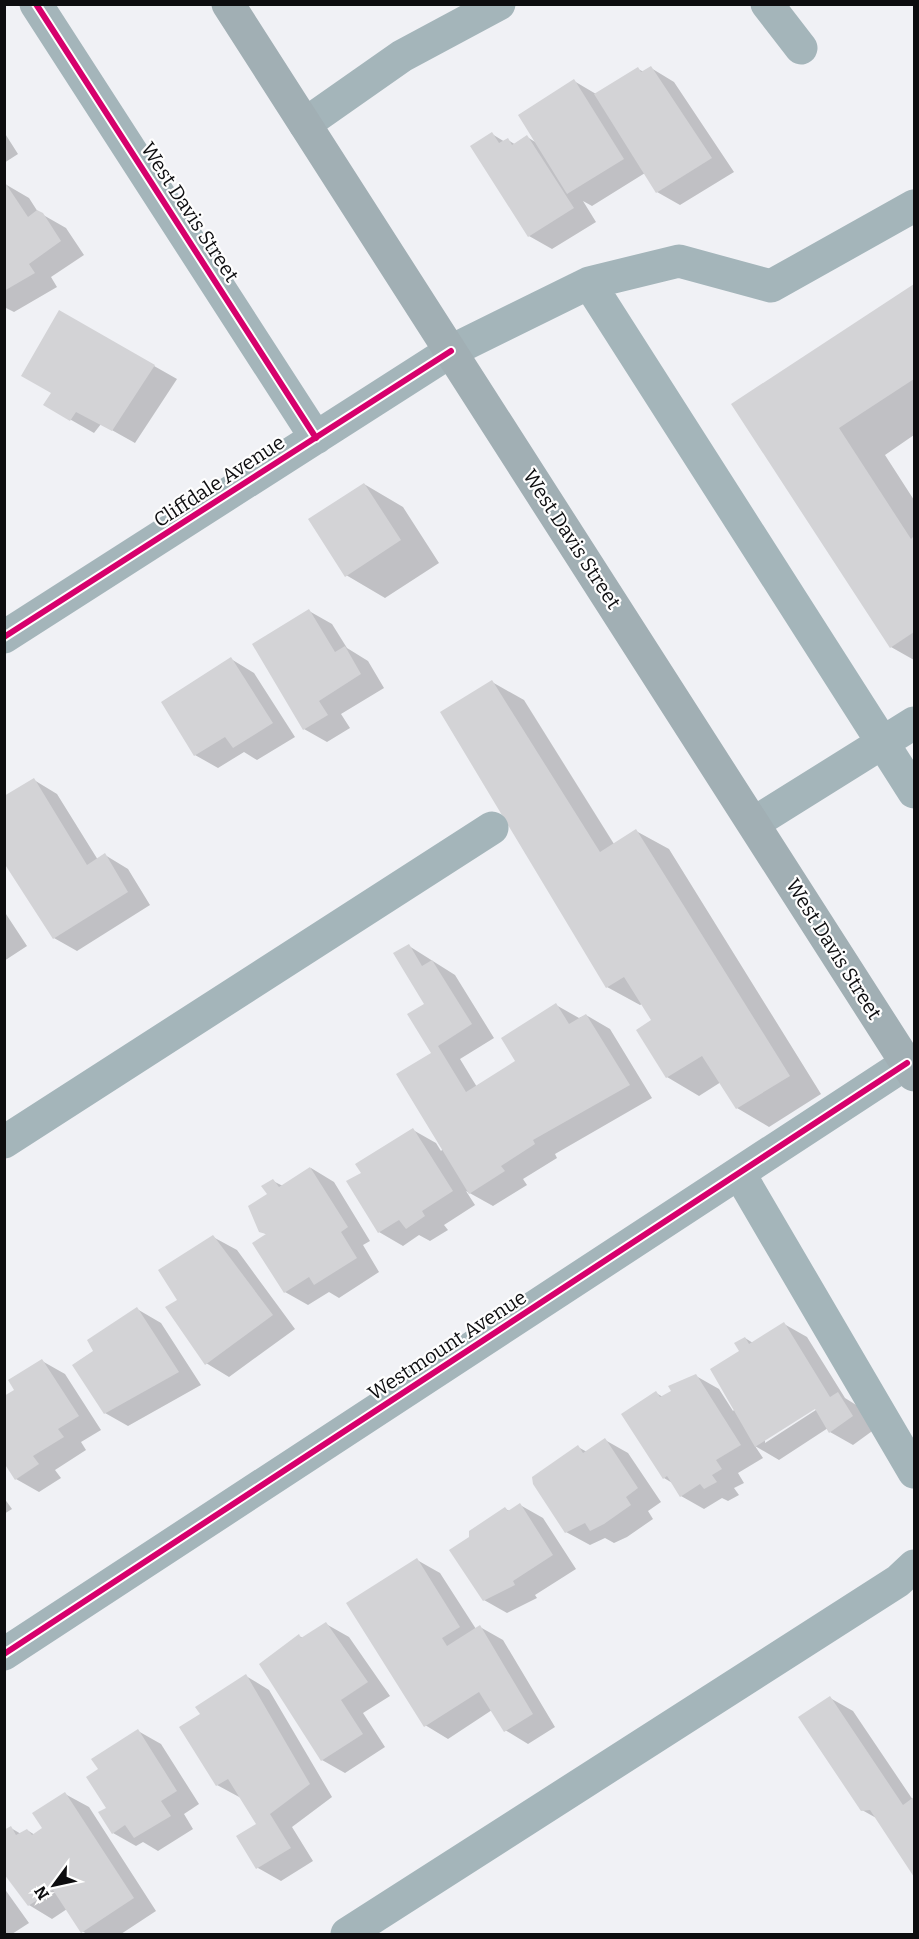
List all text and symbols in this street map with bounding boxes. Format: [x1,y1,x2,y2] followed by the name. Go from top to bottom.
[136,138,244,286] street label: West Davis Street
[149,430,289,532] street label: Cliffdale Avenue
[518,465,626,613] street label: West Davis Street
[781,874,887,1024] street label: West Davis Street
[363,1285,531,1405] street label: Westmount Avenue
[24,1855,84,1915] north arrow
[31,1883,53,1903] text: N

